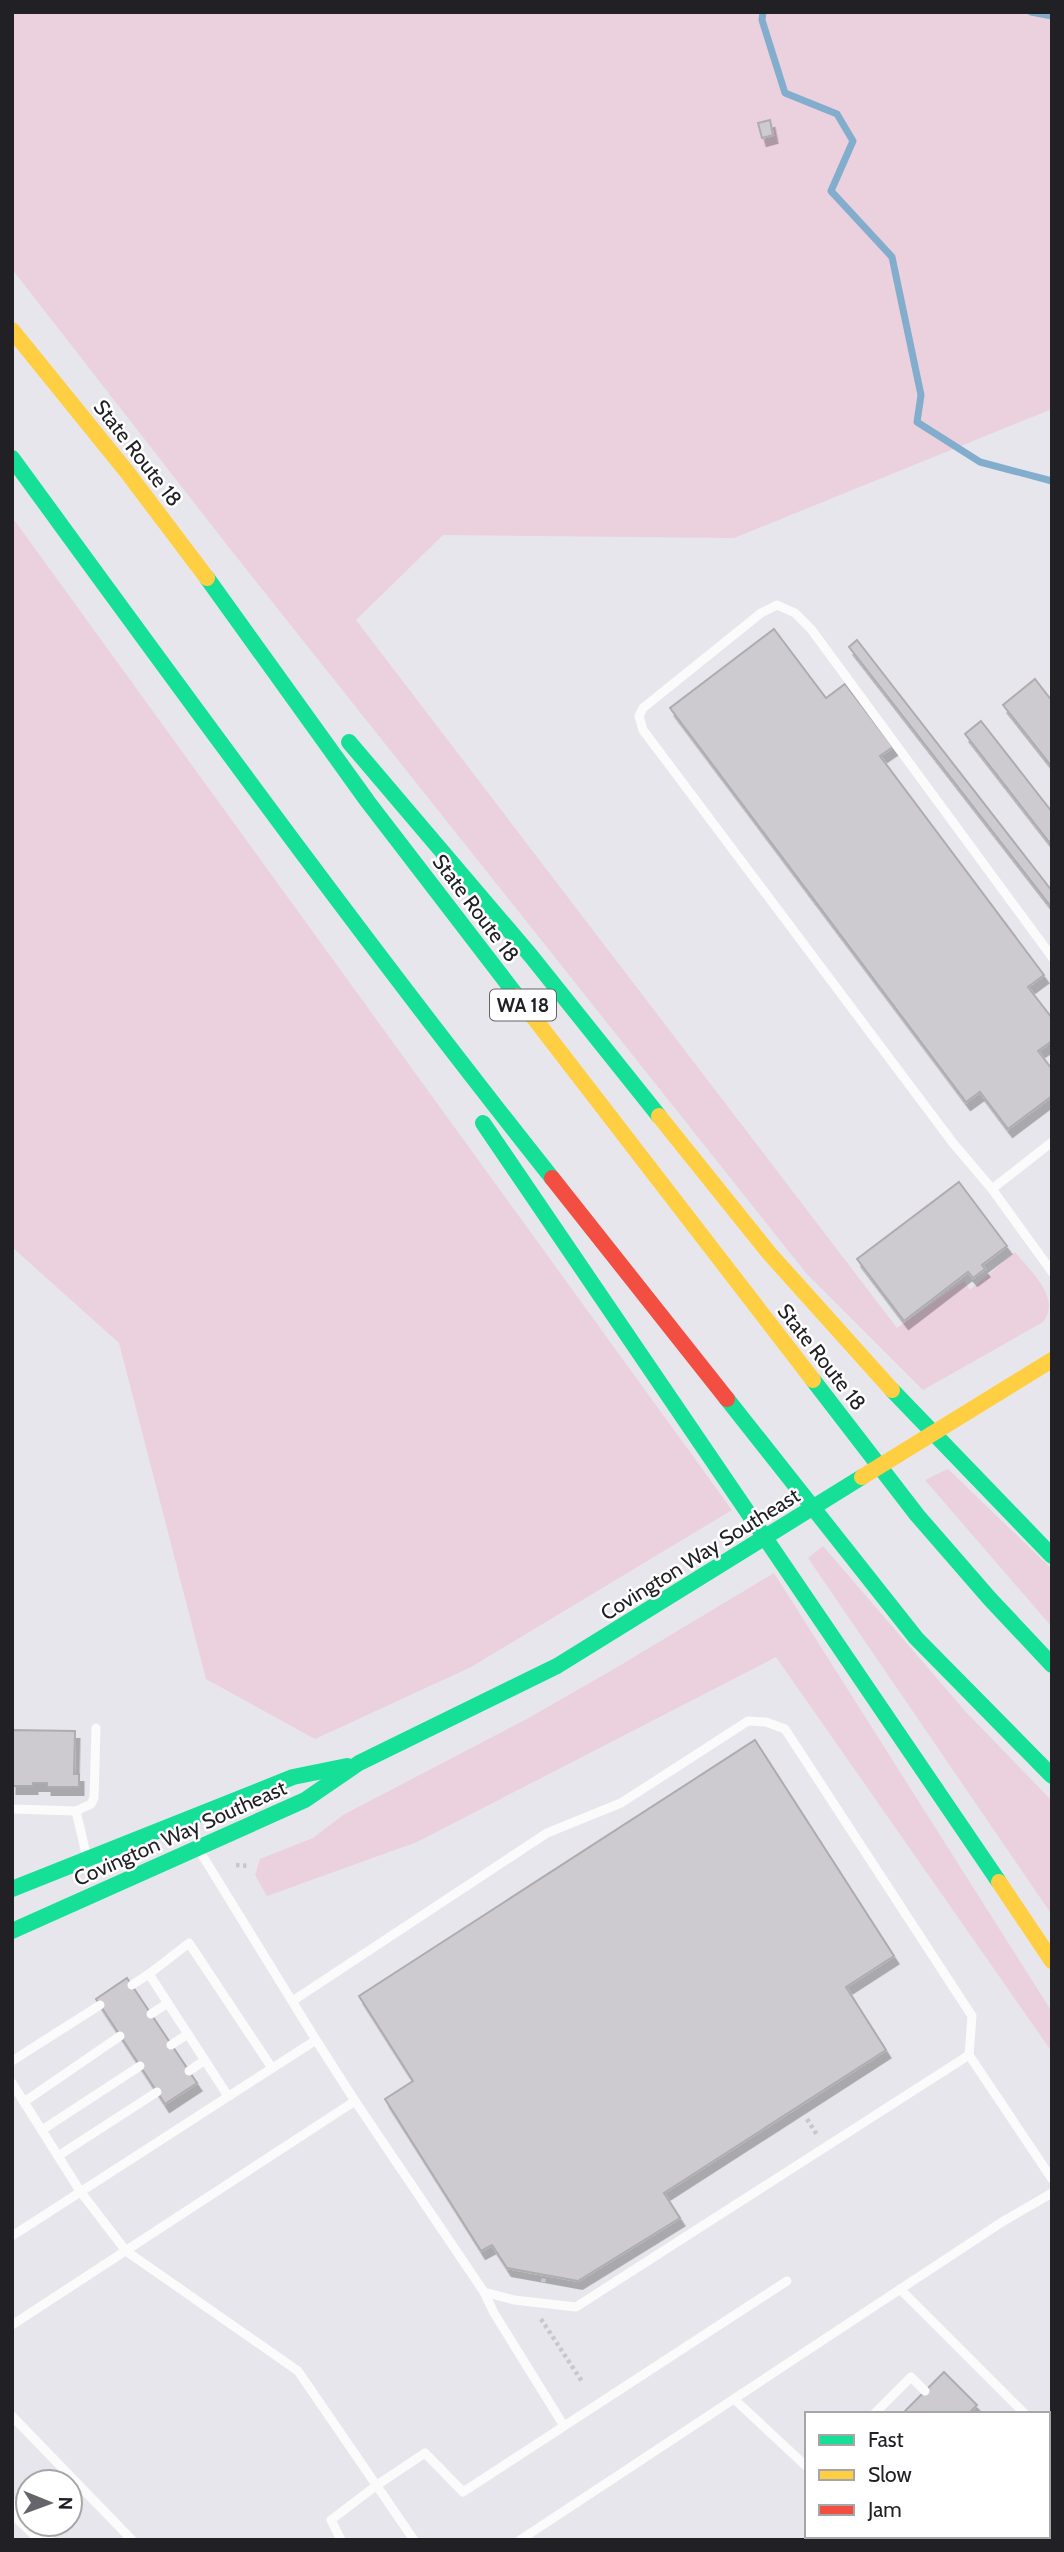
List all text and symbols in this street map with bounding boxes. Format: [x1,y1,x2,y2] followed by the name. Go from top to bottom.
[89,395,187,511] street label: State Route 18
[427,849,525,967] street label: State Route 18
[490,990,556,1021] road number: WA 18
[773,1299,871,1415] street label: State Route 18
[596,1482,804,1626] street label: Covington Way Southeast
[70,1775,290,1891] street label: Covington Way Southeast
[805,2412,1050,2538] legend
[868,2427,904,2452] text: Fast
[868,2462,912,2487] text: Slow
[14,2468,84,2538] north arrow
[54,2496,77,2510] text: N
[867,2497,902,2522] text: Jam

